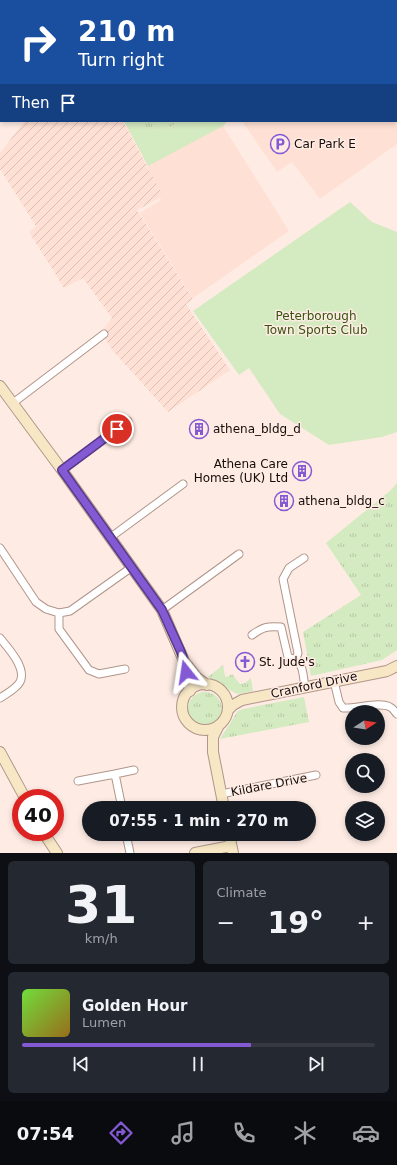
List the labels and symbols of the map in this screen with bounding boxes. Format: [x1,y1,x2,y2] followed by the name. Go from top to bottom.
[269,133,291,155] parking icon: Car Park E
[294,137,356,151] place label: Car Park E
[263,309,368,337] park label: Peterborough Town Sports Club
[100,412,134,446] pin
[188,418,210,440] building icon: athena_bldg_d
[213,422,301,436] place label: athena_bldg_d
[194,457,288,485] place label: Athena Care Homes (UK) Ltd
[291,460,313,482] building icon: Athena Care Homes (UK) Ltd
[273,490,295,512] building icon: athena_bldg_c
[298,494,385,508] place label: athena_bldg_c
[165,651,207,693] position arrow
[234,651,256,673] church icon: St. Jude's
[259,655,315,669] place label: St. Jude's
[270,669,358,701] street label: Cranford Drive
[345,705,385,745] north arrow
[230,771,308,799] street label: Kildare Drive
[12,789,64,841] speed limit sign: 40

